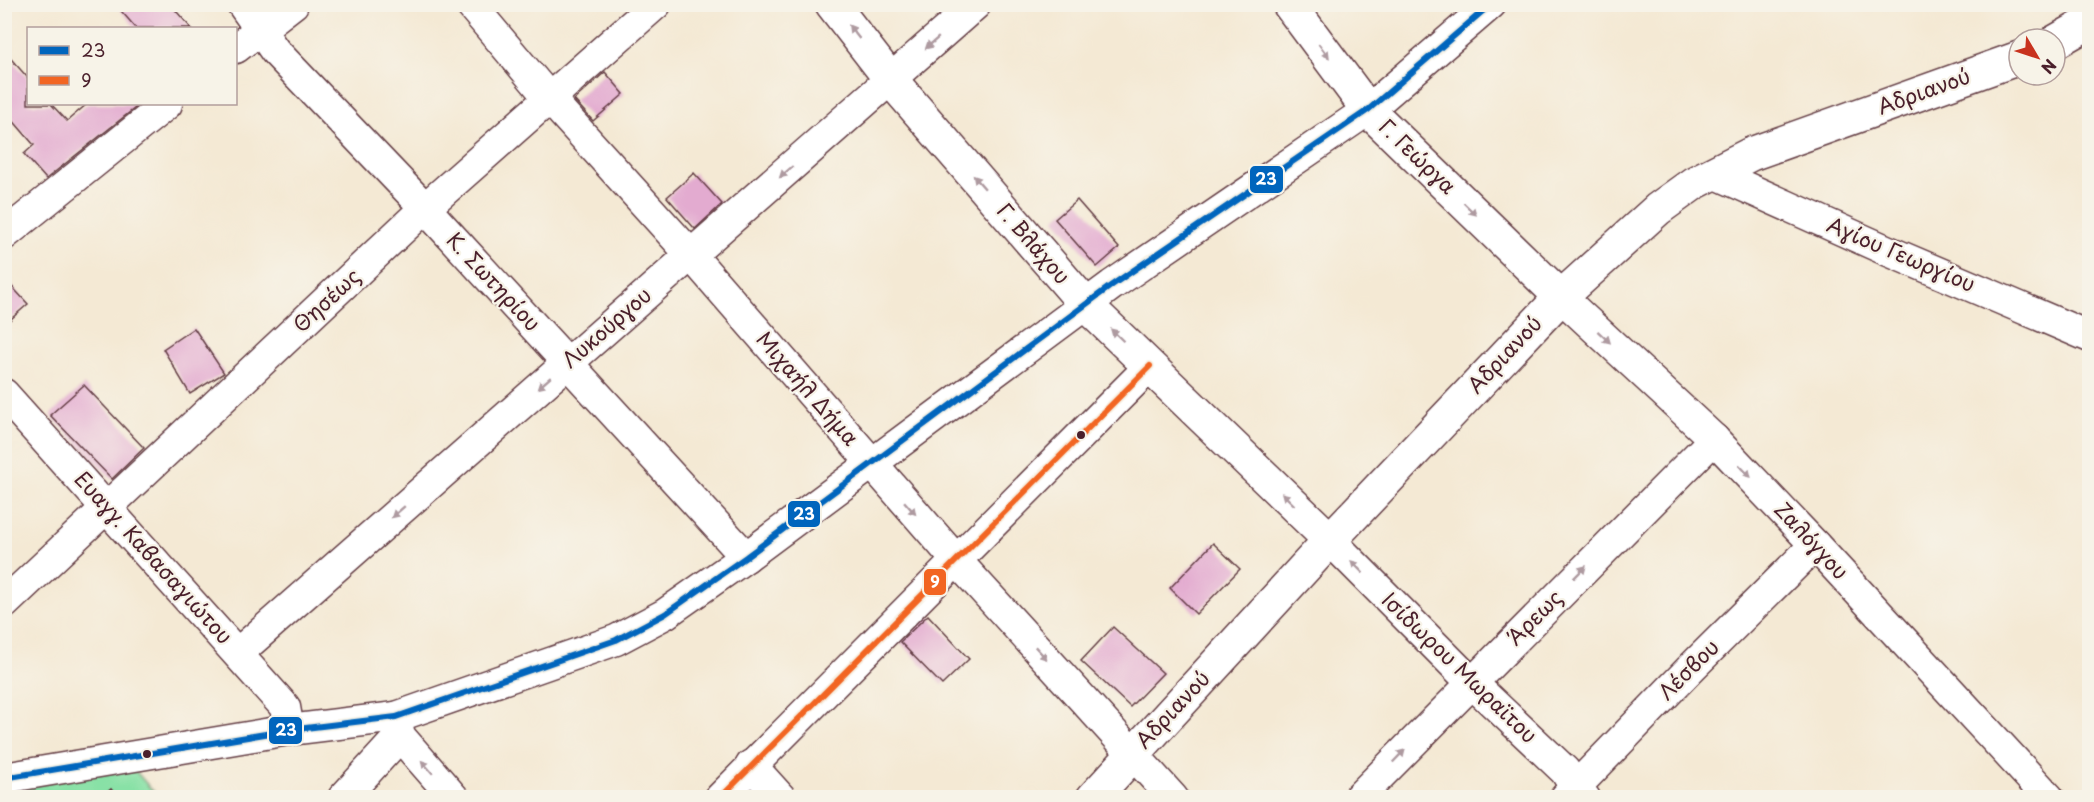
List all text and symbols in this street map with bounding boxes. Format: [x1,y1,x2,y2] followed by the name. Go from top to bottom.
[848,25,860,40] one-way arrow
[27,27,237,105] legend
[2007,27,2067,87] north arrow
[81,36,105,63] text: 23
[925,36,940,49] one-way arrow
[1317,44,1329,59] one-way arrow
[2036,55,2063,80] text: N
[1872,59,1974,122] street label: Αδριανού
[81,66,92,93] text: 9
[1372,110,1464,201] street label: Γ. Γεώργα
[778,165,793,179] one-way arrow
[1249,165,1284,194] line badge: 23
[1255,166,1277,190] text: 23
[973,175,986,190] one-way arrow
[990,195,1079,290] street label: Γ. Βλάχου
[1463,202,1477,216] one-way arrow
[1823,207,1981,299] street label: Αγίου Γεωργίου
[440,224,549,337] street label: Κ. Σωτηρίου
[285,260,367,339] street label: Θησέως
[554,278,658,375] street label: Λυκούργου
[1459,307,1548,400] street label: Αδριανού
[750,323,868,452] street label: Μιχαήλ Δήμα
[1110,328,1125,342] one-way arrow
[1596,330,1611,344] one-way arrow
[537,376,552,389] one-way arrow
[1075,429,1087,441] unlabelled marker
[68,463,241,650] street label: Ευαγγ. Καβασαγιώτου
[1737,464,1751,478] one-way arrow
[1282,493,1296,507] one-way arrow
[1768,494,1857,586] street label: Ζαλόγγου
[787,500,821,528] line badge: 23
[904,500,917,516] one-way arrow
[793,501,815,525] text: 23
[391,505,406,518] one-way arrow
[1351,561,1365,575] one-way arrow
[1573,566,1587,580] one-way arrow
[923,568,947,596] line badge: 9
[930,569,940,593] text: 9
[1498,581,1569,652] street label: Άρεως
[1375,584,1545,750] street label: Ισίδωρου Μωραϊτου
[1650,631,1725,706] street label: Λέσβου
[1034,645,1048,660] one-way arrow
[1127,662,1216,755] street label: Αδριανού
[268,716,303,745] line badge: 23
[275,717,297,741] text: 23
[141,748,153,760] unlabelled marker
[1391,749,1405,763] one-way arrow
[420,759,434,774] one-way arrow

